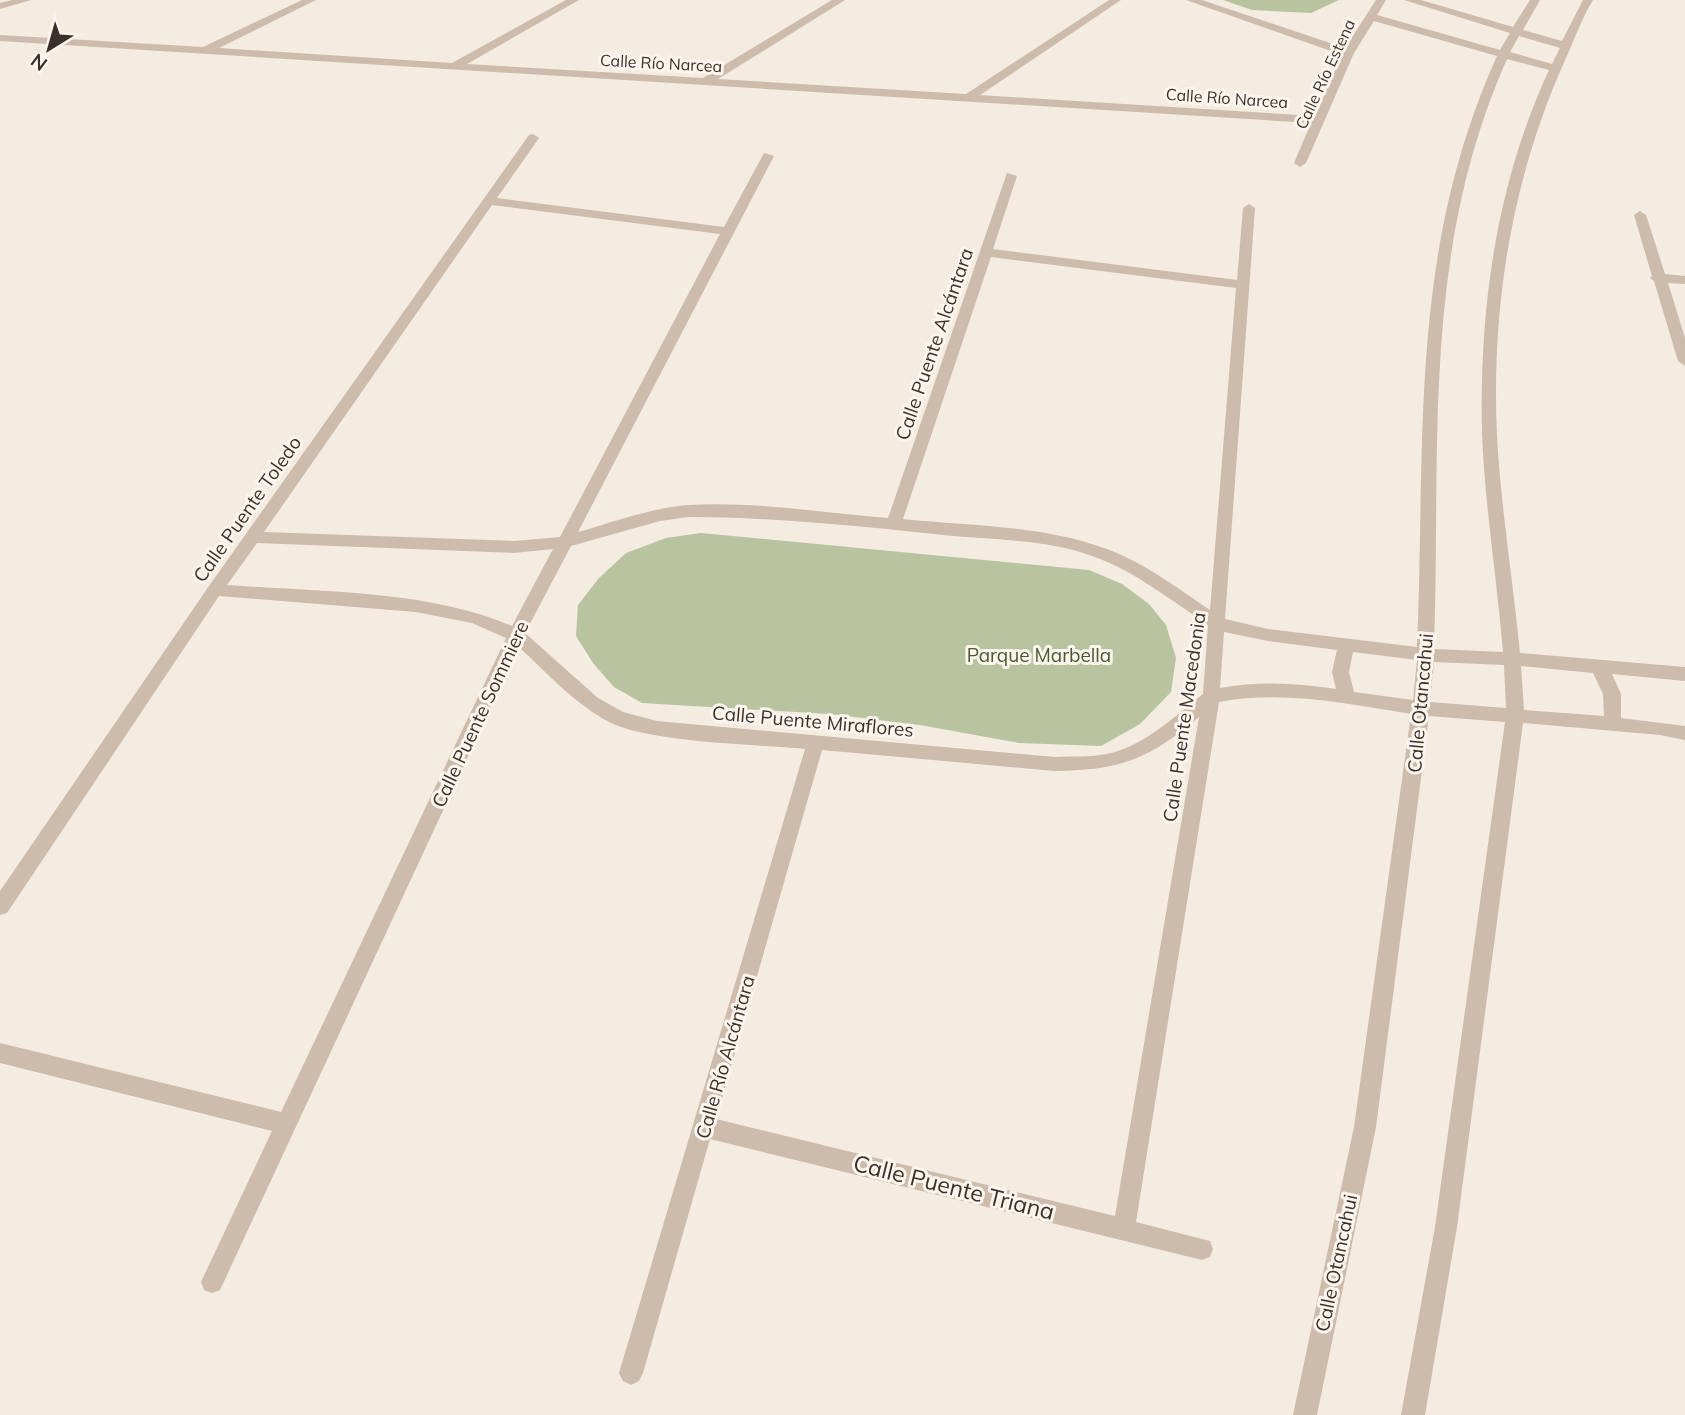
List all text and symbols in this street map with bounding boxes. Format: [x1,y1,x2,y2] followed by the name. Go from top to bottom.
[14,14,84,84] north arrow
[1291,16,1359,132] street label: Calle Río Estena
[26,49,52,76] text: N
[599,50,723,76] street label: Calle Río Narcea
[1165,84,1289,112] street label: Calle Río Narcea
[890,245,978,443] street label: Calle Puente Alcántara
[188,431,306,587] street label: Calle Puente Toledo
[1157,611,1211,823] street label: Calle Puente Macedonia
[426,617,534,811] street label: Calle Puente Sommiere
[1402,632,1438,774] street label: Calle Otancahui
[967,643,1111,667] park label: Parque Marbella
[711,700,915,742] street label: Calle Puente Miraflores
[690,973,760,1141] street label: Calle Río Alcántara
[850,1148,1058,1226] street label: Calle Puente Triana
[1310,1192,1362,1334] street label: Calle Otancahui

